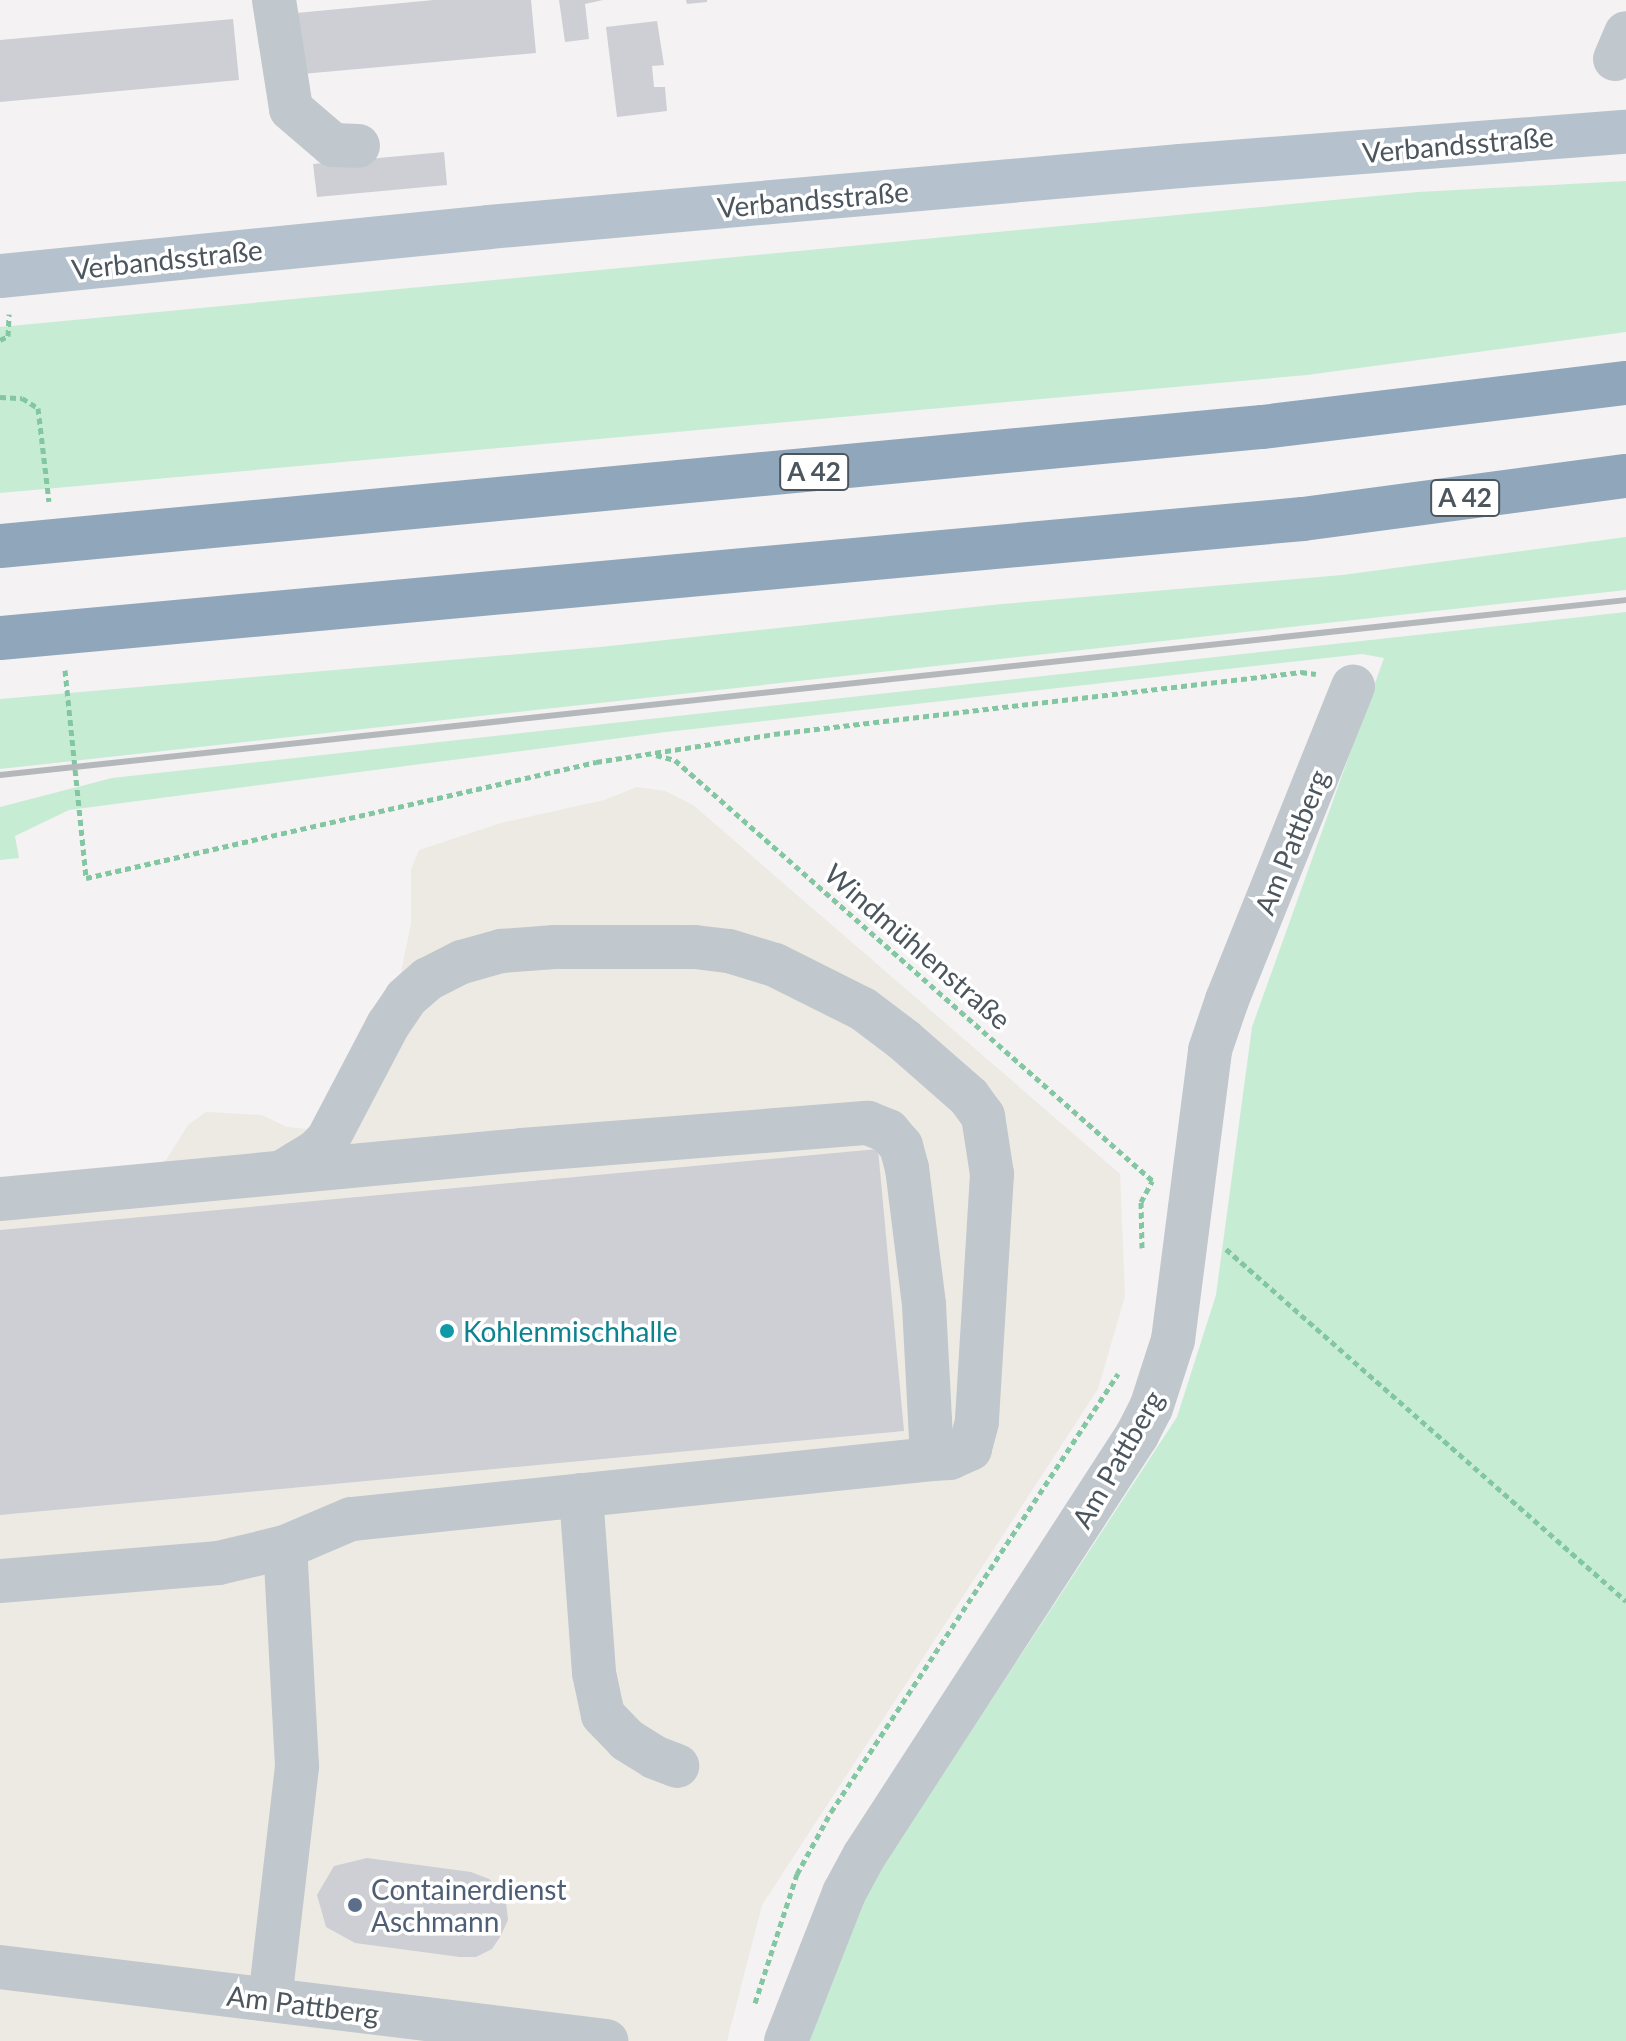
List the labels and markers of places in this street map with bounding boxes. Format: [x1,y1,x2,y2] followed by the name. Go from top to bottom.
[463,1314,677,1348] place label: Kohlenmischhalle
[438,1322,456,1340] marker: Kohlenmischhalle
[371,1872,566,1938] place label: Containerdienst Aschmann
[346,1896,364,1914] marker: Containerdienst Aschmann

